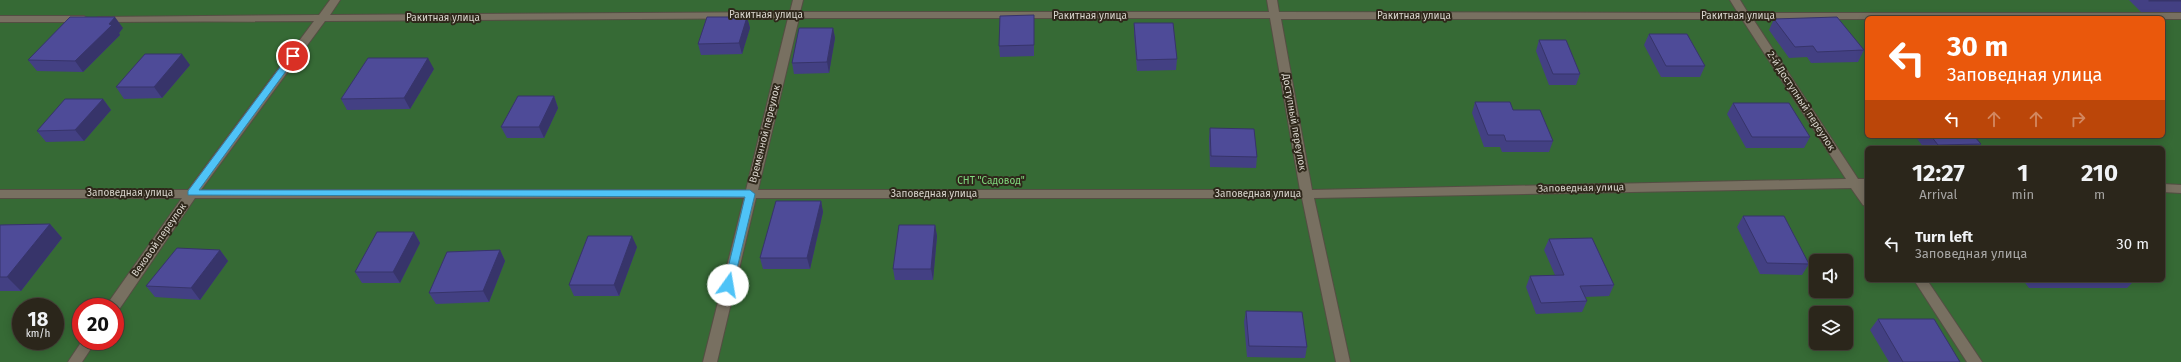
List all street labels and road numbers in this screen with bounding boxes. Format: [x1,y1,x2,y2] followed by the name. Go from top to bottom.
[729,9,803,21] street label: Ракитная улица
[1053,10,1127,22] street label: Ракитная улица
[1377,10,1451,22] street label: Ракитная улица
[1701,10,1775,22] street label: Ракитная улица
[406,12,480,24] street label: Ракитная улица
[1764,49,1838,154] street label: 2-й Доступный переулок
[1279,72,1309,172] street label: Доступный переулок
[747,83,783,184] street label: Временной переулок
[1538,181,1624,195] street label: Заповедная улица
[87,187,173,199] street label: Заповедная улица
[891,188,977,200] street label: Заповедная улица
[1215,188,1301,200] street label: Заповедная улица
[129,200,189,279] street label: Вековой переулок

